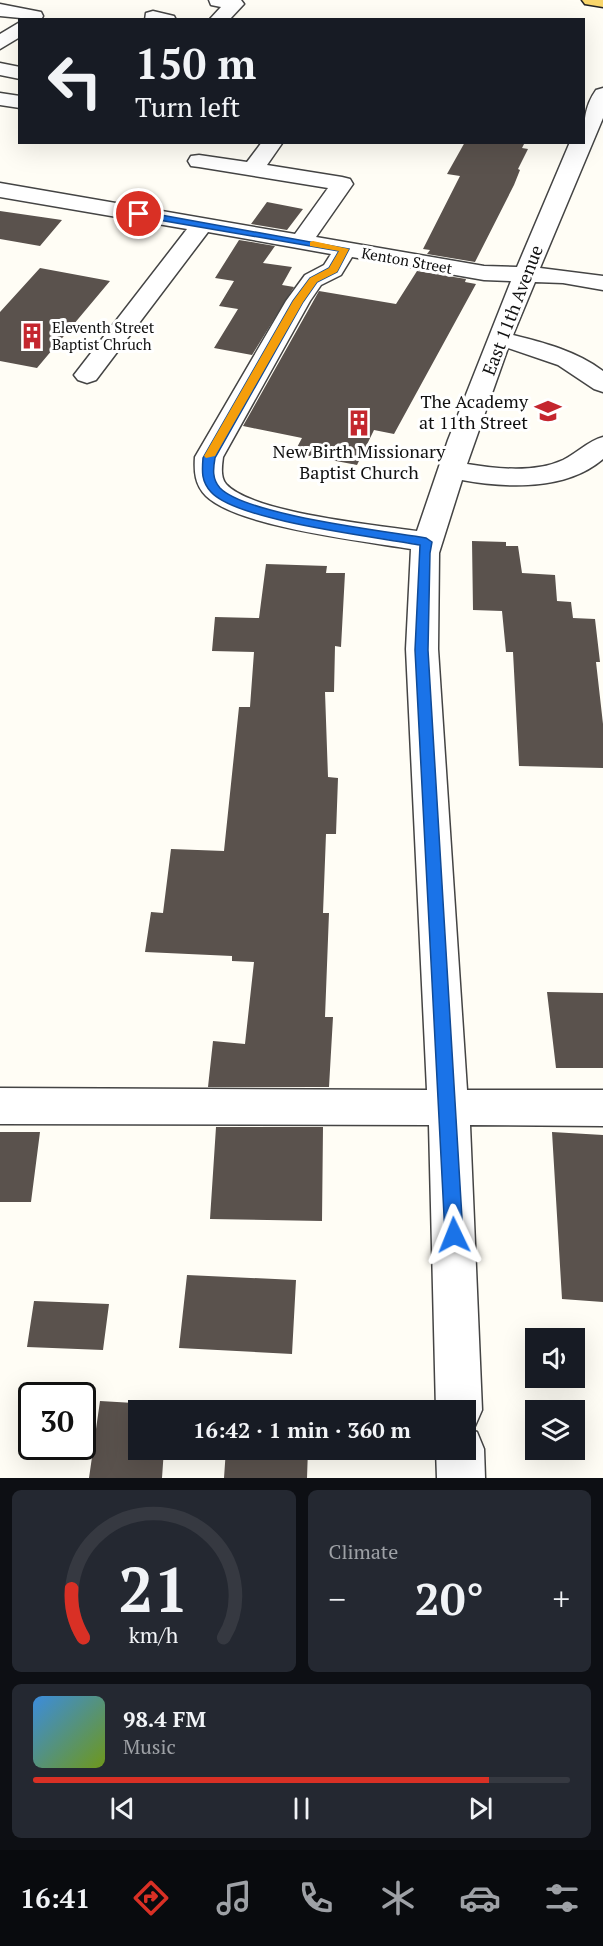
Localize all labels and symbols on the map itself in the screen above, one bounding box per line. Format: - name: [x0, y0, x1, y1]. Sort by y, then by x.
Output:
- pin: [113, 188, 164, 239]
- street label: East 11th Avenue: [476, 241, 548, 379]
- street label: Kenton Street: [360, 242, 454, 278]
- place label: Eleventh Street Baptist Chruch: [52, 317, 155, 354]
- building icon: Eleventh Street Baptist Chruch: [17, 321, 47, 351]
- place label: The Academy at 11th Street: [419, 389, 529, 434]
- school or university icon: The Academy at 11th Street: [533, 396, 563, 426]
- building icon: New Birth Missionary Baptist Church: [344, 408, 374, 438]
- place label: New Birth Missionary Baptist Church: [273, 439, 446, 484]
- position arrow: [422, 1203, 486, 1267]
- speed limit sign: 30: [18, 1382, 96, 1460]

